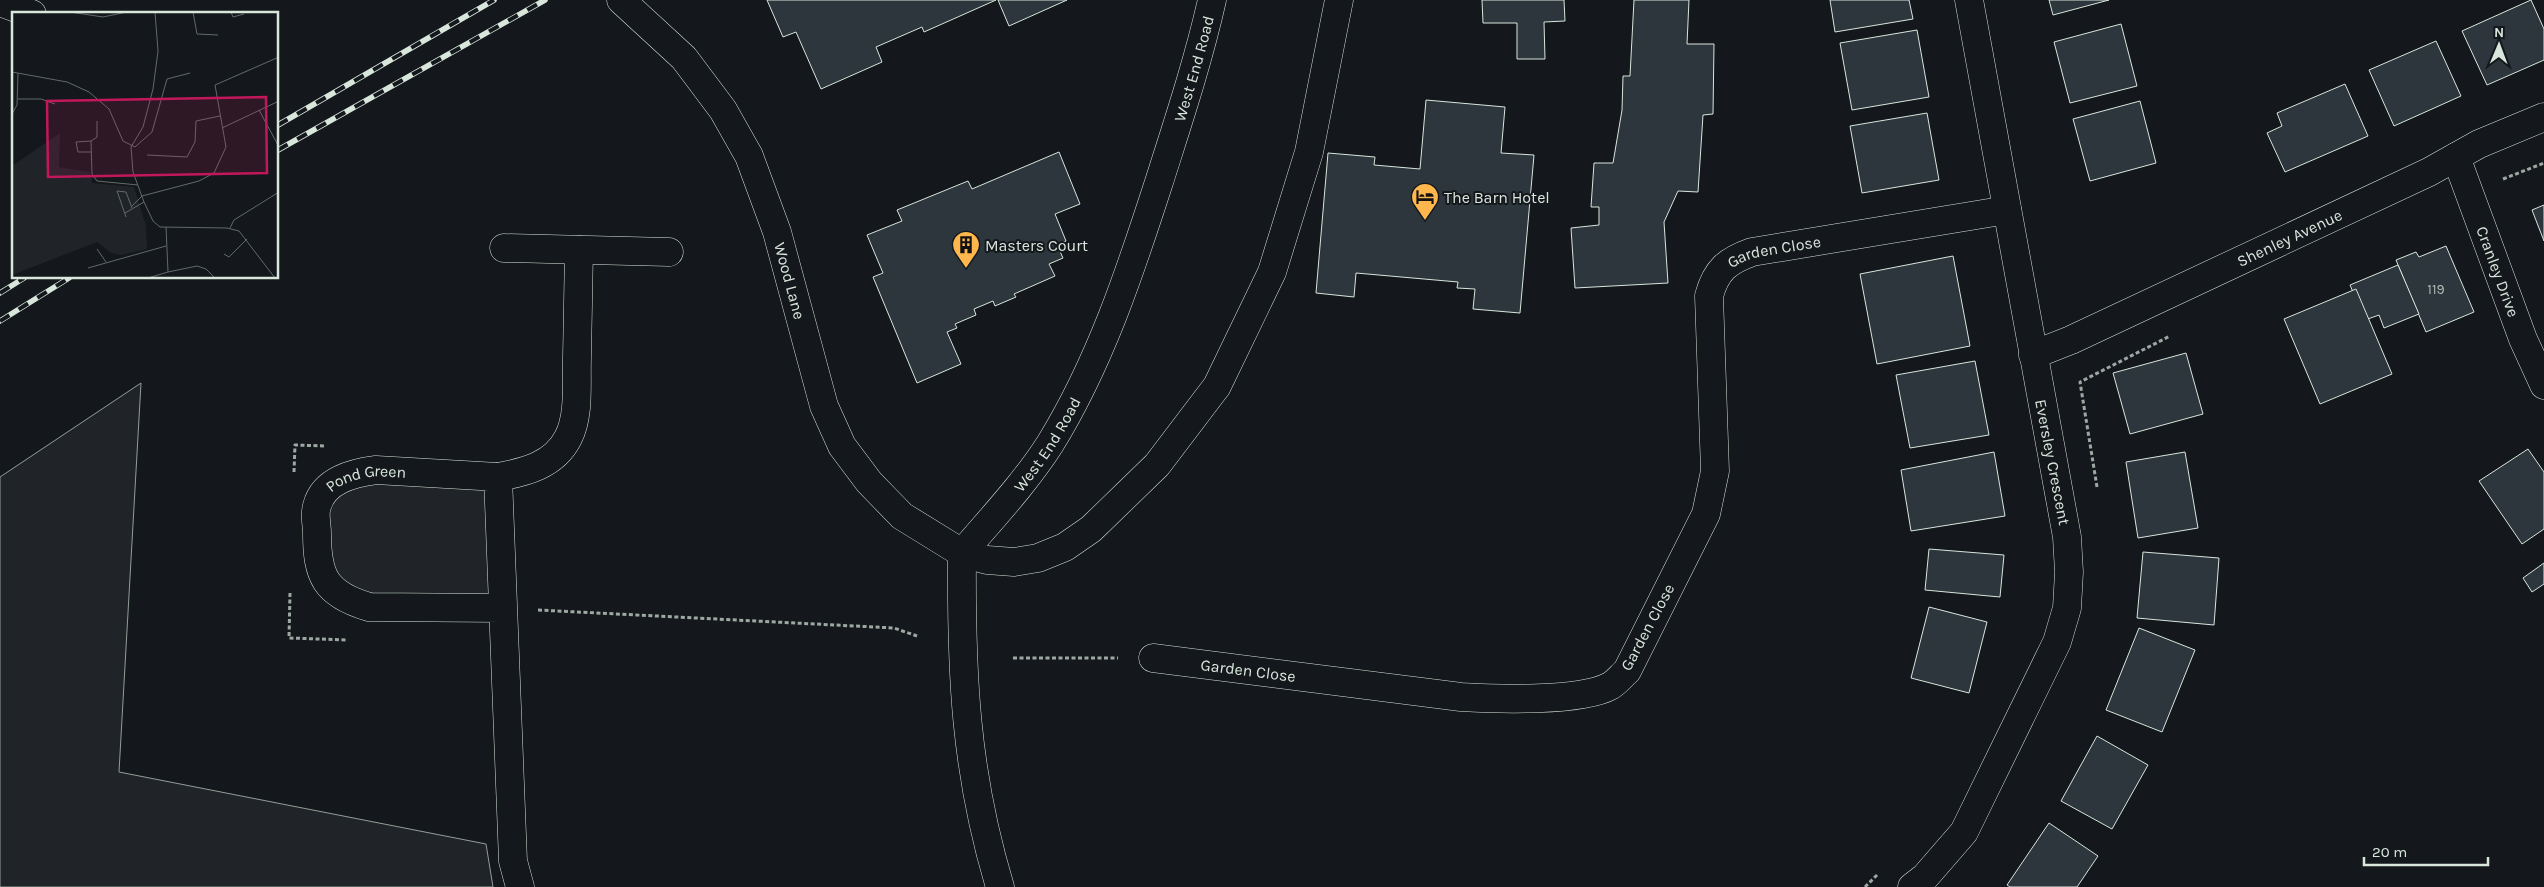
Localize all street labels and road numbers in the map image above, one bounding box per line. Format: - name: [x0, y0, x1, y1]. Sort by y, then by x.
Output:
- street label: West End Road: [1170, 14, 1218, 124]
- street label: Shenley Avenue: [2234, 205, 2345, 271]
- street label: Cranley Drive: [2472, 224, 2523, 320]
- street label: Garden Close: [1724, 232, 1822, 272]
- street label: Wood Lane: [770, 240, 809, 321]
- street label: West End Road: [1010, 394, 1085, 496]
- street label: Eversley Crescent: [2031, 398, 2074, 527]
- street label: Pond Green: [322, 461, 407, 496]
- street label: Garden Close: [1617, 581, 1678, 674]
- street label: Garden Close: [1199, 655, 1297, 686]

